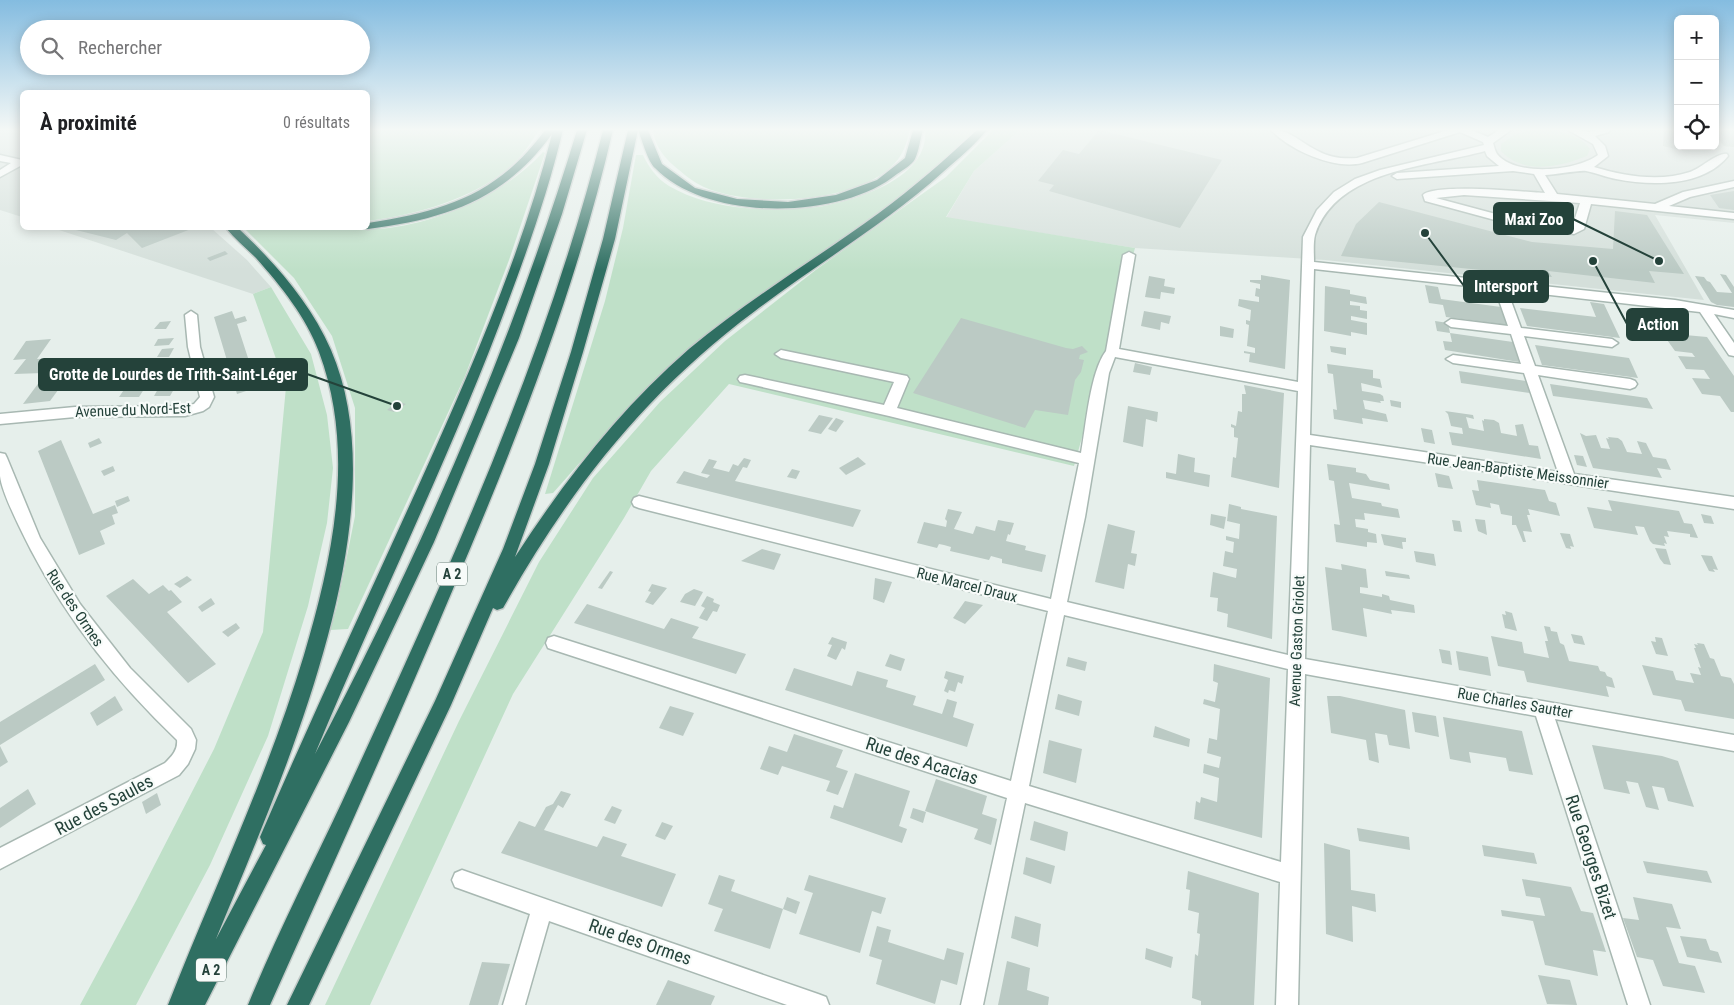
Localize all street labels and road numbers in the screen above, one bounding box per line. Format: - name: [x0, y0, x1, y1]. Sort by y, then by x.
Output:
- street label: Avenue du Nord-Est: [75, 399, 191, 421]
- street label: Rue Jean-Baptiste Meissonnier: [1426, 449, 1610, 493]
- road number: A 2: [437, 562, 467, 586]
- street label: Rue Marcel Draux: [915, 564, 1020, 606]
- street label: Rue des Ormes: [43, 566, 107, 650]
- street label: Avenue Gaston Griolet: [1286, 575, 1308, 707]
- street label: Rue Charles Sautter: [1456, 684, 1574, 722]
- street label: Rue des Acacias: [863, 732, 981, 789]
- street label: Rue des Saules: [51, 770, 156, 839]
- street label: Rue Georges Bizet: [1561, 792, 1621, 922]
- street label: Rue des Ormes: [586, 914, 694, 969]
- road number: A 2: [196, 958, 226, 982]

